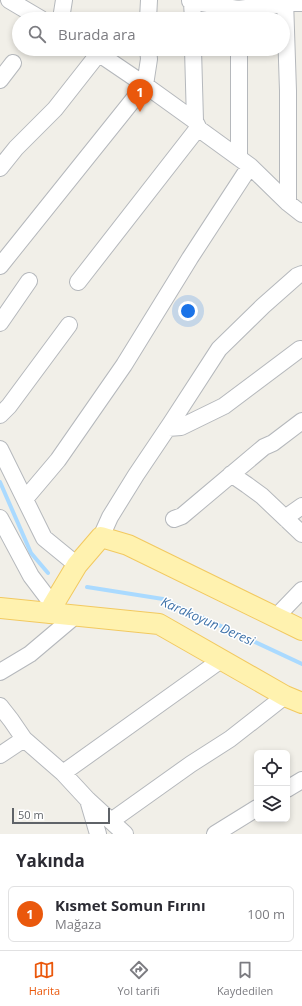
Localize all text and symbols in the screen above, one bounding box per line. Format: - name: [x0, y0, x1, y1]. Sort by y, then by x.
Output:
- search box: [12, 12, 290, 56]
- icon: search: [26, 23, 48, 45]
- text: Burada ara: [58, 24, 136, 44]
- pin: 1: [127, 79, 153, 112]
- your location: [178, 301, 198, 321]
- water label: Karakoyun Deresi: [158, 592, 258, 650]
- map controls: [254, 750, 290, 822]
- button: locate: [254, 750, 290, 786]
- button: layers: [254, 786, 290, 822]
- scale bar: [12, 806, 110, 825]
- text: 50 m: [18, 807, 44, 822]
- text: Yakında: [16, 849, 85, 872]
- text: Kısmet Somun Fırını: [55, 895, 206, 915]
- text: 1: [26, 905, 34, 923]
- text: 100 m: [247, 905, 285, 923]
- text: Mağaza: [55, 915, 102, 933]
- tab: Harita: [29, 959, 60, 998]
- tab: Yol tarifi: [117, 959, 160, 998]
- tab: Kaydedilen: [217, 959, 273, 998]

